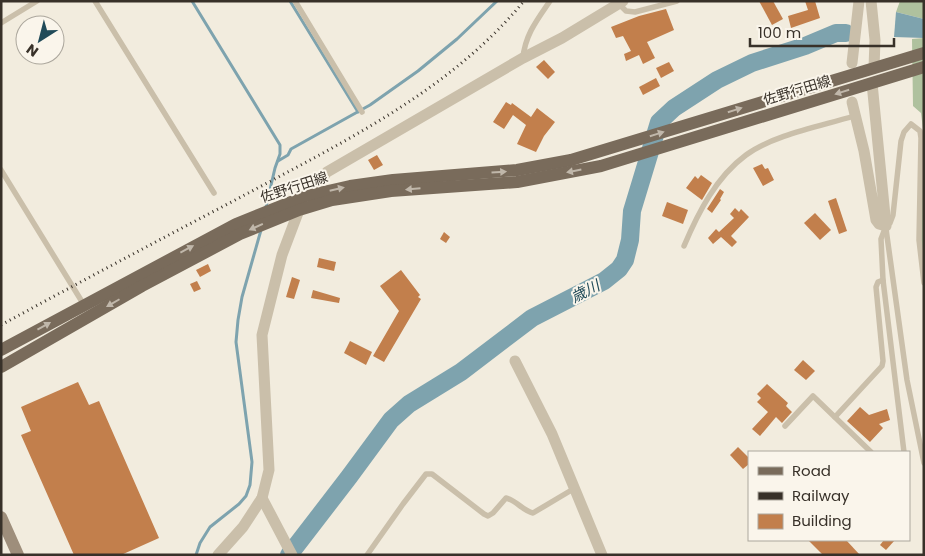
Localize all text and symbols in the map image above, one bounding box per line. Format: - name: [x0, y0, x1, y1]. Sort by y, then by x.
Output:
- north arrow: [15, 15, 65, 65]
- scale bar: [750, 15, 894, 47]
- text: 100 m: [758, 22, 801, 43]
- text: N: [22, 39, 42, 62]
- street label: 佐野行田線: [761, 70, 833, 110]
- one-way arrow: [835, 88, 850, 96]
- one-way arrow: [728, 106, 743, 114]
- one-way arrow: [650, 130, 665, 138]
- street label: 佐野行田線: [258, 167, 330, 207]
- one-way arrow: [491, 167, 507, 175]
- one-way arrow: [566, 167, 582, 175]
- one-way arrow: [330, 185, 345, 193]
- one-way arrow: [405, 185, 421, 193]
- one-way arrow: [249, 223, 263, 231]
- one-way arrow: [181, 245, 194, 254]
- water label: 歳川: [567, 274, 605, 307]
- one-way arrow: [106, 299, 119, 308]
- one-way arrow: [37, 322, 51, 330]
- legend: [748, 451, 910, 541]
- text: Road: [792, 460, 831, 481]
- text: Railway: [792, 485, 850, 506]
- text: Building: [792, 510, 852, 531]

